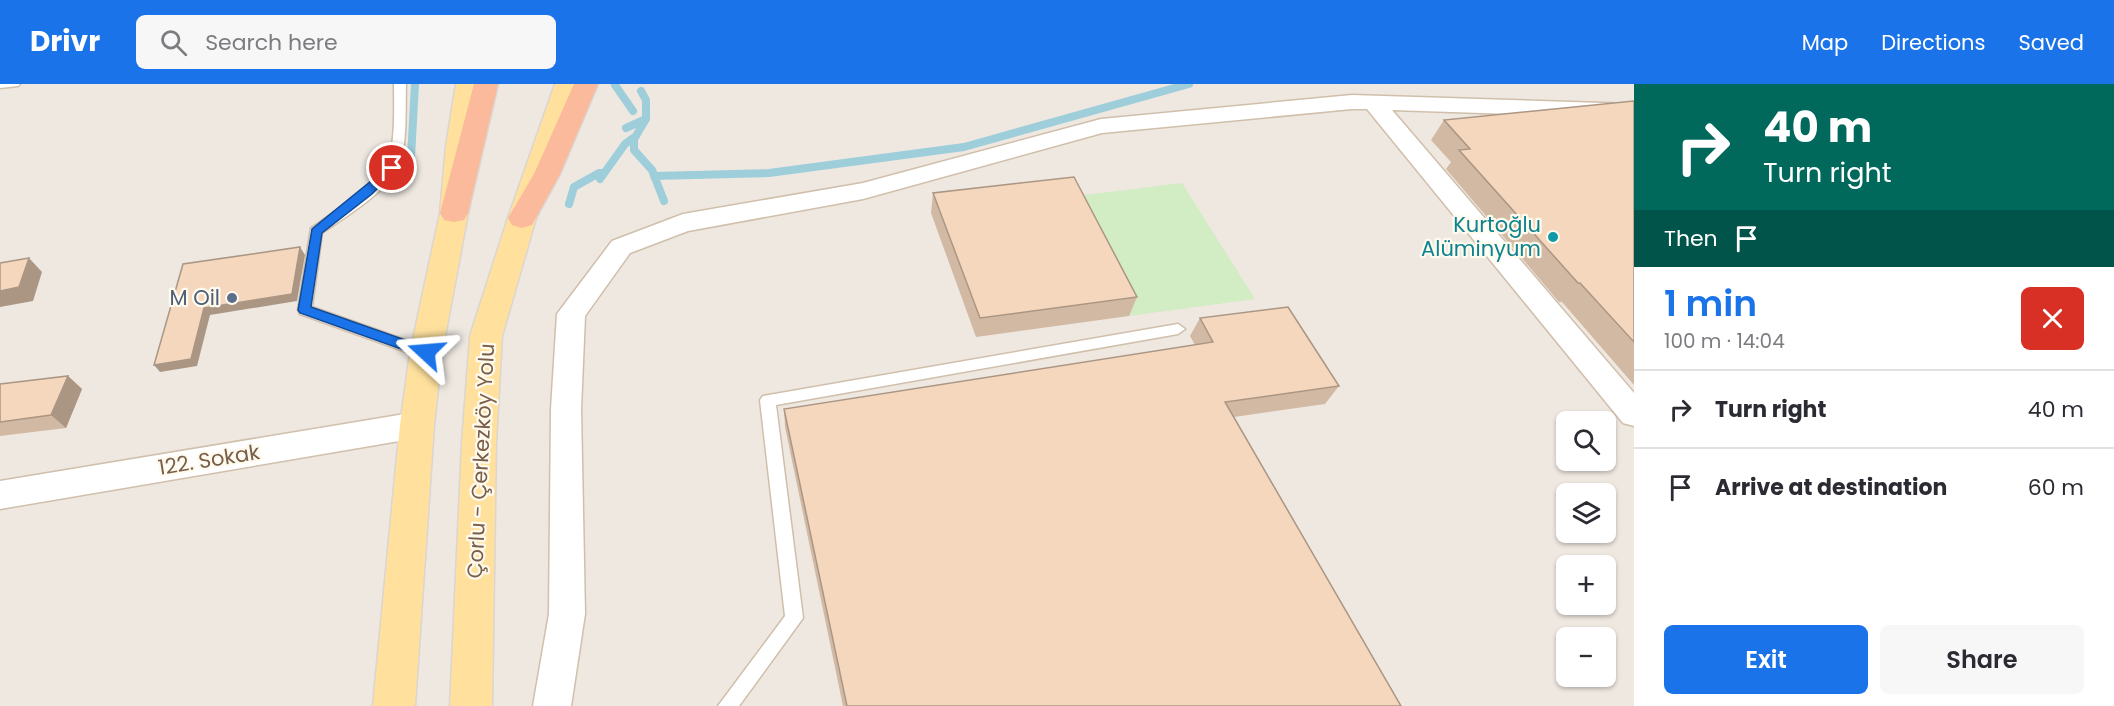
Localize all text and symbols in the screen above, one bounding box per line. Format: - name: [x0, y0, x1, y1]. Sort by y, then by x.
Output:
- search box: [136, 15, 556, 69]
- text: Drivr: [30, 22, 100, 61]
- icon: search: [157, 26, 190, 59]
- text: Search here: [205, 27, 338, 58]
- text: Map: [1802, 28, 1848, 57]
- text: Directions: [1881, 28, 1985, 57]
- text: Saved: [2018, 28, 2084, 57]
- text: 40 m: [1763, 98, 1872, 157]
- icon: right: [1664, 108, 1742, 186]
- pin: [366, 142, 417, 193]
- icon: arrive: [375, 151, 408, 184]
- text: Turn right: [1763, 154, 1892, 191]
- place label: Kurtoğlu Alüminyum: [1421, 210, 1541, 263]
- icon: arrive: [1730, 222, 1763, 255]
- text: Then: [1664, 223, 1718, 254]
- marker: Kurtoğlu Alüminyum: [1546, 230, 1560, 244]
- text: 1 min: [1664, 278, 1757, 329]
- place label: M Oil: [169, 283, 220, 312]
- button: close: [2021, 287, 2084, 350]
- marker: M Oil: [225, 291, 239, 305]
- position arrow: [394, 320, 458, 384]
- text: 100 m · 14:04: [1664, 327, 1785, 355]
- street label: Çorlu - Çerkezköy Yolu: [460, 343, 501, 579]
- icon: right: [1664, 393, 1697, 426]
- text: Turn right: [1715, 394, 1826, 425]
- text: 40 m: [2028, 394, 2084, 425]
- map controls: [1556, 411, 1616, 687]
- button: search: [1556, 411, 1616, 471]
- street label: 122. Sokak: [156, 437, 262, 482]
- icon: arrive: [1664, 471, 1697, 504]
- text: Arrive at destination: [1715, 472, 1947, 503]
- text: 60 m: [2028, 472, 2084, 503]
- button: layers: [1556, 483, 1616, 543]
- button: +: [1556, 555, 1616, 615]
- button: Exit: [1664, 625, 1868, 694]
- button: Share: [1880, 625, 2084, 694]
- button: −: [1556, 627, 1616, 687]

